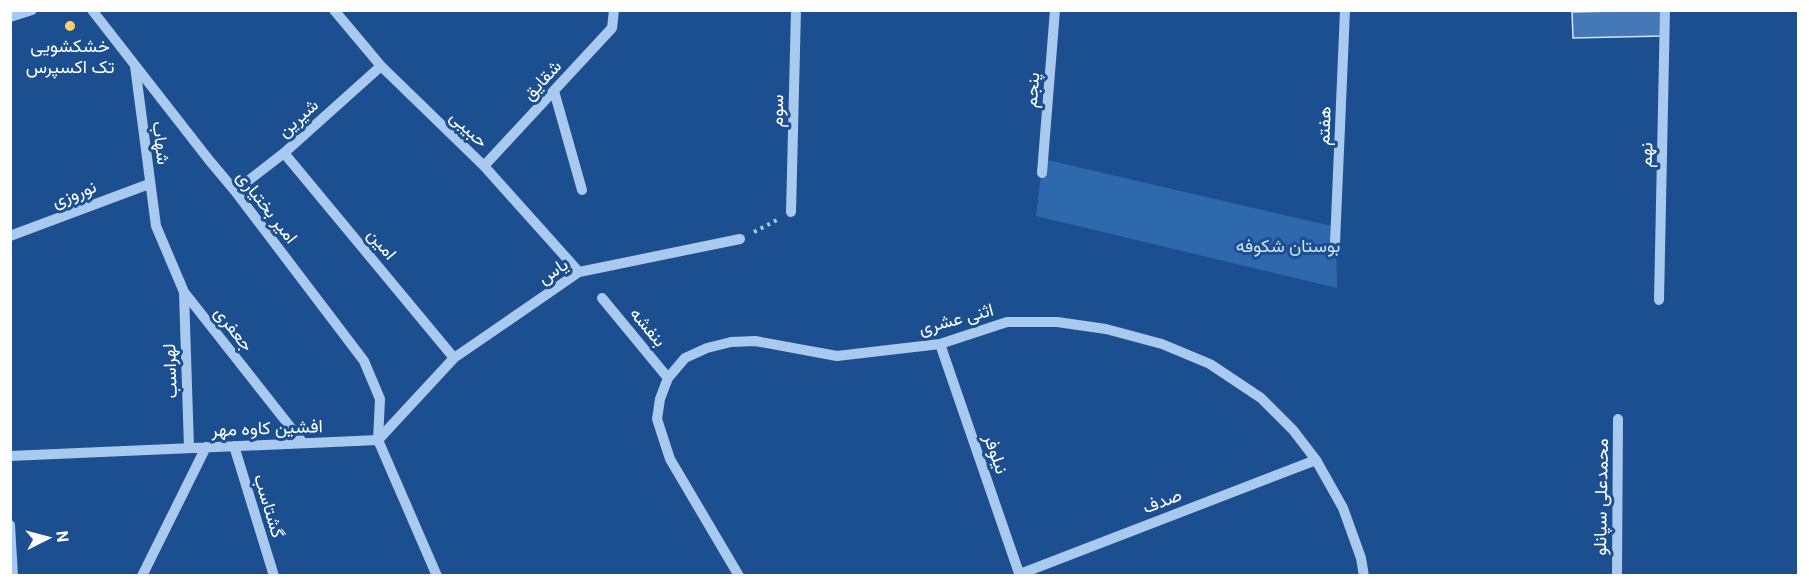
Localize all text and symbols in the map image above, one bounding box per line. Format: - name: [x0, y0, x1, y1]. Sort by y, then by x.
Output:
- marker: خشکشویی تک اکسپرس: [63, 19, 77, 33]
- place label: خشکشویی تک اکسپرس: [26, 35, 114, 79]
- street label: شقایق: [518, 55, 566, 105]
- street label: پنجم: [1020, 71, 1045, 109]
- street label: شیرین: [273, 94, 323, 142]
- street label: سوم: [766, 94, 789, 128]
- street label: حبیبی: [445, 106, 493, 152]
- street label: هفتم: [1312, 106, 1337, 146]
- street label: شهاب: [147, 120, 175, 166]
- street label: نهم: [1635, 142, 1658, 168]
- street label: امیر بختیاری: [232, 166, 302, 248]
- street label: نوروزی: [49, 176, 99, 212]
- street label: امین: [363, 224, 401, 264]
- park label: بوستان شکوفه: [1236, 235, 1340, 257]
- street label: یاس: [534, 253, 572, 289]
- street label: اثنی عشری: [916, 298, 996, 340]
- street label: جعفری: [210, 302, 258, 356]
- street label: بنفشه: [626, 303, 671, 351]
- street label: لهراسب: [158, 343, 182, 399]
- street label: افشین کاوه مهر: [210, 415, 323, 441]
- street label: نیلوفر: [979, 430, 1013, 477]
- street label: محمدعلی سپانلو: [1589, 438, 1614, 556]
- street label: گشتاسب: [250, 471, 289, 540]
- street label: صدف: [1139, 484, 1184, 518]
- north arrow: [18, 508, 78, 568]
- text: N: [52, 530, 72, 543]

